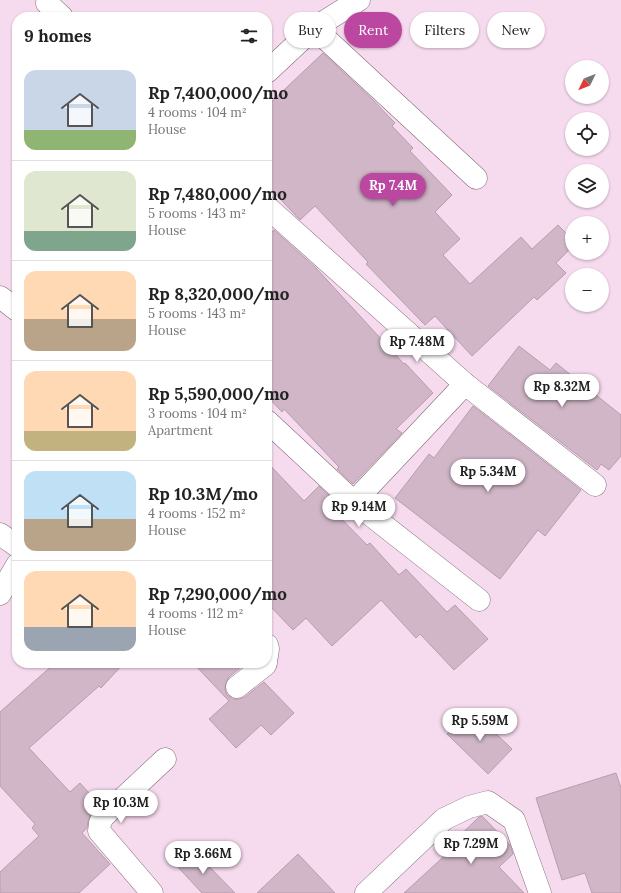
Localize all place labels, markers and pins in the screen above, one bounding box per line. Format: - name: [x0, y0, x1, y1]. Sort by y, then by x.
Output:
- pin: Rp 7.4M: [356, 173, 430, 207]
- pin: Rp 7.48M: [376, 329, 458, 363]
- pin: Rp 8.32M: [521, 374, 603, 408]
- pin: Rp 5.34M: [447, 459, 529, 493]
- pin: Rp 9.14M: [318, 494, 400, 528]
- pin: Rp 5.59M: [439, 708, 521, 742]
- pin: Rp 10.3M: [80, 790, 162, 824]
- pin: Rp 7.29M: [430, 831, 512, 865]
- pin: Rp 3.66M: [162, 841, 244, 875]

